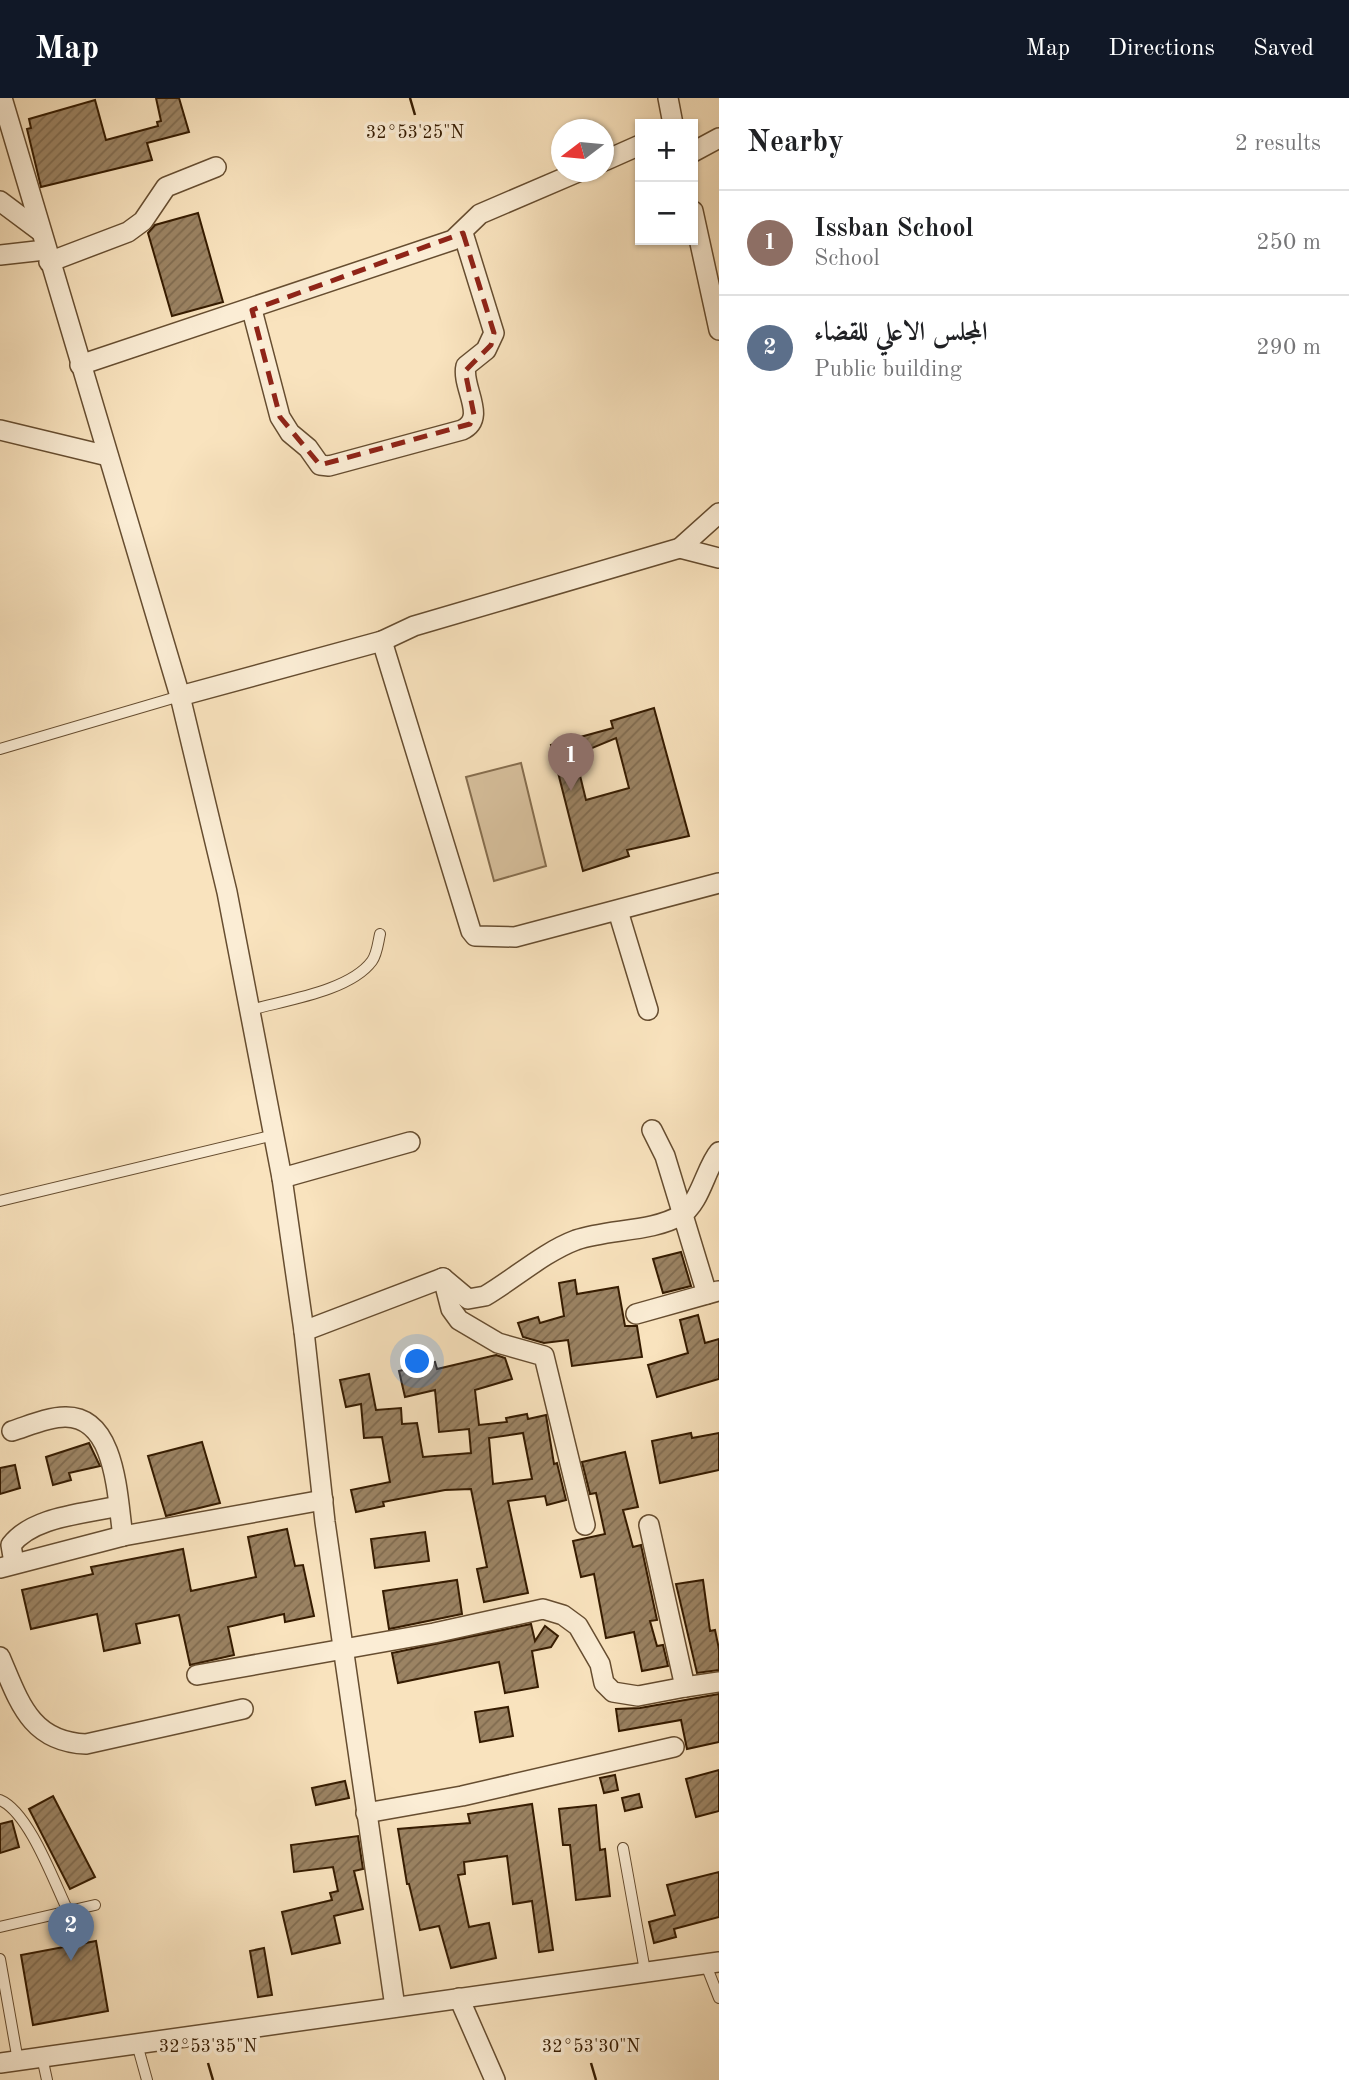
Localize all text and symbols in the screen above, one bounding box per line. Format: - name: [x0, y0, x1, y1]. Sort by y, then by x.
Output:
- text: Map: [35, 33, 99, 66]
- text: Map: [1026, 37, 1070, 61]
- text: Directions: [1108, 37, 1215, 61]
- text: Saved: [1253, 37, 1314, 61]
- north arrow: [551, 119, 614, 182]
- map controls: [635, 119, 698, 245]
- button: +: [635, 119, 698, 182]
- text: 32°53'25"N: [366, 124, 464, 142]
- text: Nearby: [747, 128, 844, 158]
- text: 2 results: [1235, 132, 1321, 155]
- button: −: [635, 182, 698, 245]
- text: Issban School: [814, 216, 974, 242]
- text: 1: [763, 231, 777, 254]
- text: 250 m: [1256, 231, 1321, 254]
- text: School: [814, 247, 880, 270]
- text: المجلس الاعلي للقضاء: [814, 320, 988, 346]
- text: 2: [763, 336, 777, 359]
- text: 290 m: [1256, 336, 1321, 359]
- text: Public building: [814, 358, 962, 381]
- pin: 1: [548, 733, 594, 791]
- your location: [400, 1344, 434, 1378]
- pin: 2: [48, 1903, 94, 1961]
- text: 32°53'35"N: [159, 2038, 257, 2056]
- text: 32°53'30"N: [542, 2038, 640, 2056]

